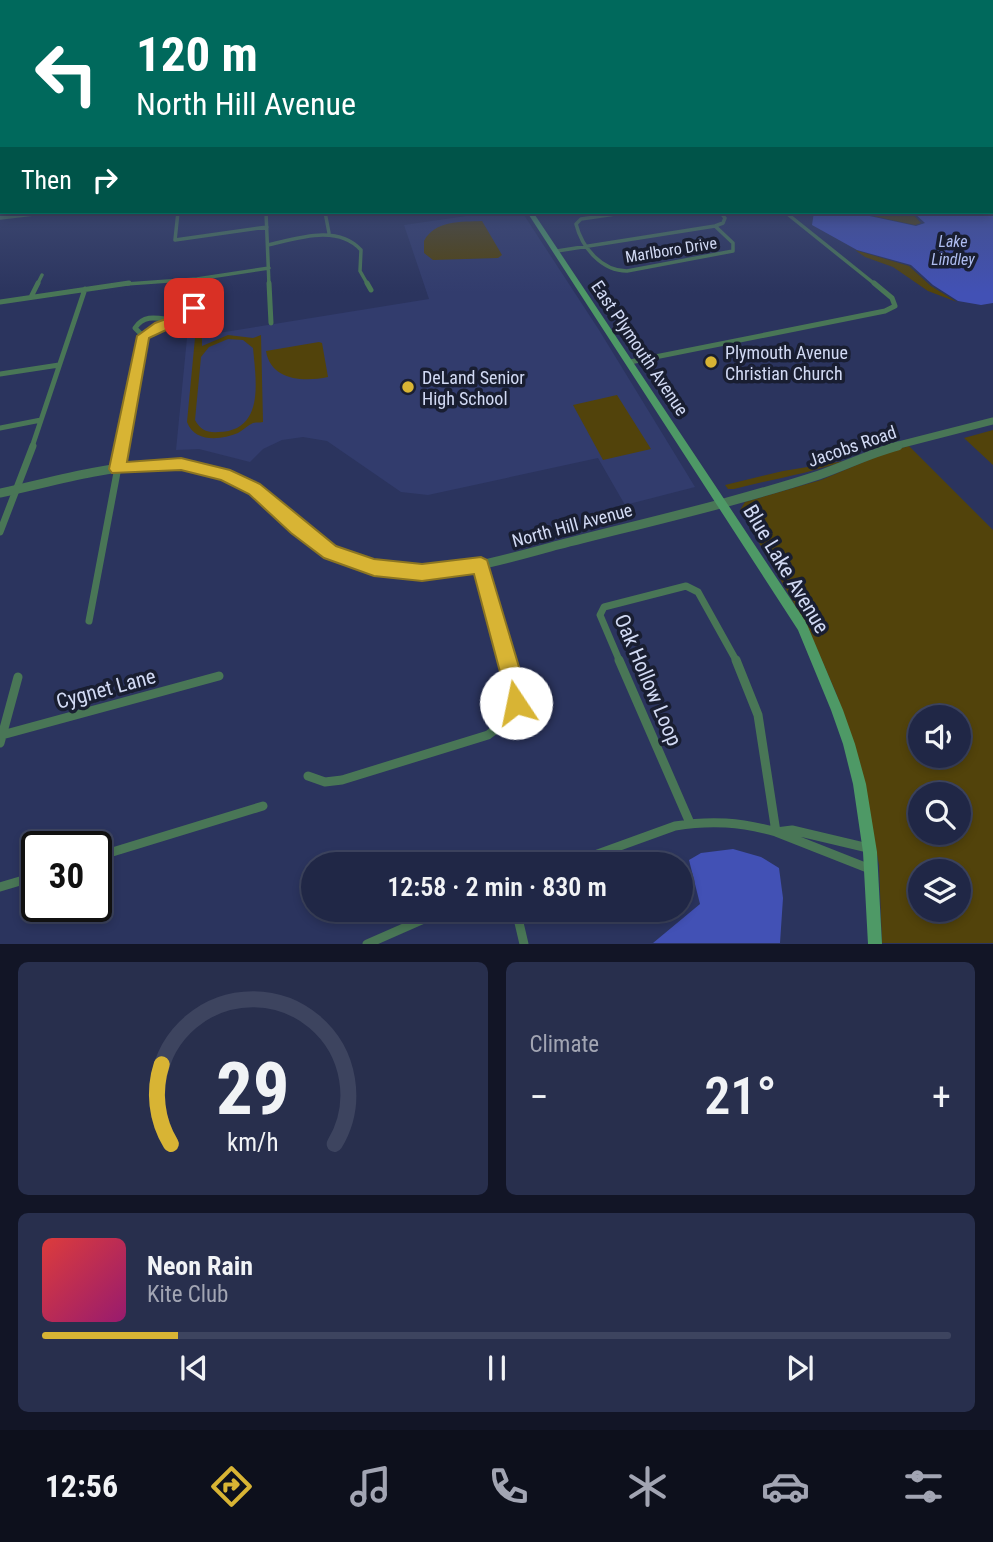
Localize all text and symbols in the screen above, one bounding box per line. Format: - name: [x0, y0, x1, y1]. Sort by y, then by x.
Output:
- text: 120 m: [136, 26, 258, 83]
- icon: left: [21, 28, 112, 119]
- text: North Hill Avenue: [136, 85, 356, 123]
- icon: right: [86, 161, 124, 199]
- text: Then: [21, 165, 72, 195]
- water label: Lake Lindley: [931, 232, 975, 269]
- street label: Marlboro Drive: [624, 233, 718, 267]
- street label: East Plymouth Avenue: [587, 277, 693, 419]
- pin: [164, 278, 224, 338]
- icon: arrive: [175, 289, 213, 327]
- place label: Plymouth Avenue Christian Church: [725, 342, 848, 384]
- marker: Plymouth Avenue Christian Church: [703, 354, 719, 370]
- place label: DeLand Senior High School: [422, 367, 525, 409]
- marker: DeLand Senior High School: [400, 379, 416, 395]
- street label: Jacobs Road: [805, 421, 899, 471]
- street label: North Hill Avenue: [510, 499, 634, 551]
- street label: Blue Lake Avenue: [738, 500, 834, 638]
- street label: Oak Hollow Loop: [609, 611, 687, 749]
- street label: Cygnet Lane: [54, 664, 159, 714]
- position arrow: [479, 666, 553, 740]
- map controls: [908, 705, 971, 922]
- button: sound: [908, 705, 971, 768]
- button: search: [908, 782, 971, 845]
- speed limit sign: 30: [21, 831, 112, 922]
- button: layers: [908, 859, 971, 922]
- text: 12:58 · 2 min · 830 m: [387, 872, 607, 902]
- text: Climate: [530, 1031, 599, 1058]
- text: 29: [216, 1047, 290, 1133]
- text: 21°: [704, 1066, 776, 1127]
- text: −: [530, 1075, 549, 1119]
- text: +: [932, 1075, 951, 1119]
- text: km/h: [227, 1128, 278, 1157]
- text: Neon Rain: [147, 1251, 253, 1281]
- text: Kite Club: [147, 1281, 228, 1308]
- icon: previous: [175, 1349, 213, 1387]
- icon: pause: [478, 1349, 516, 1387]
- icon: next: [781, 1349, 819, 1387]
- icon: directions: [207, 1462, 256, 1511]
- icon: music: [346, 1462, 395, 1511]
- icon: phone: [484, 1462, 533, 1511]
- icon: climate: [623, 1462, 672, 1511]
- icon: car: [761, 1462, 810, 1511]
- icon: filters: [899, 1462, 948, 1511]
- text: 12:56: [45, 1467, 118, 1505]

